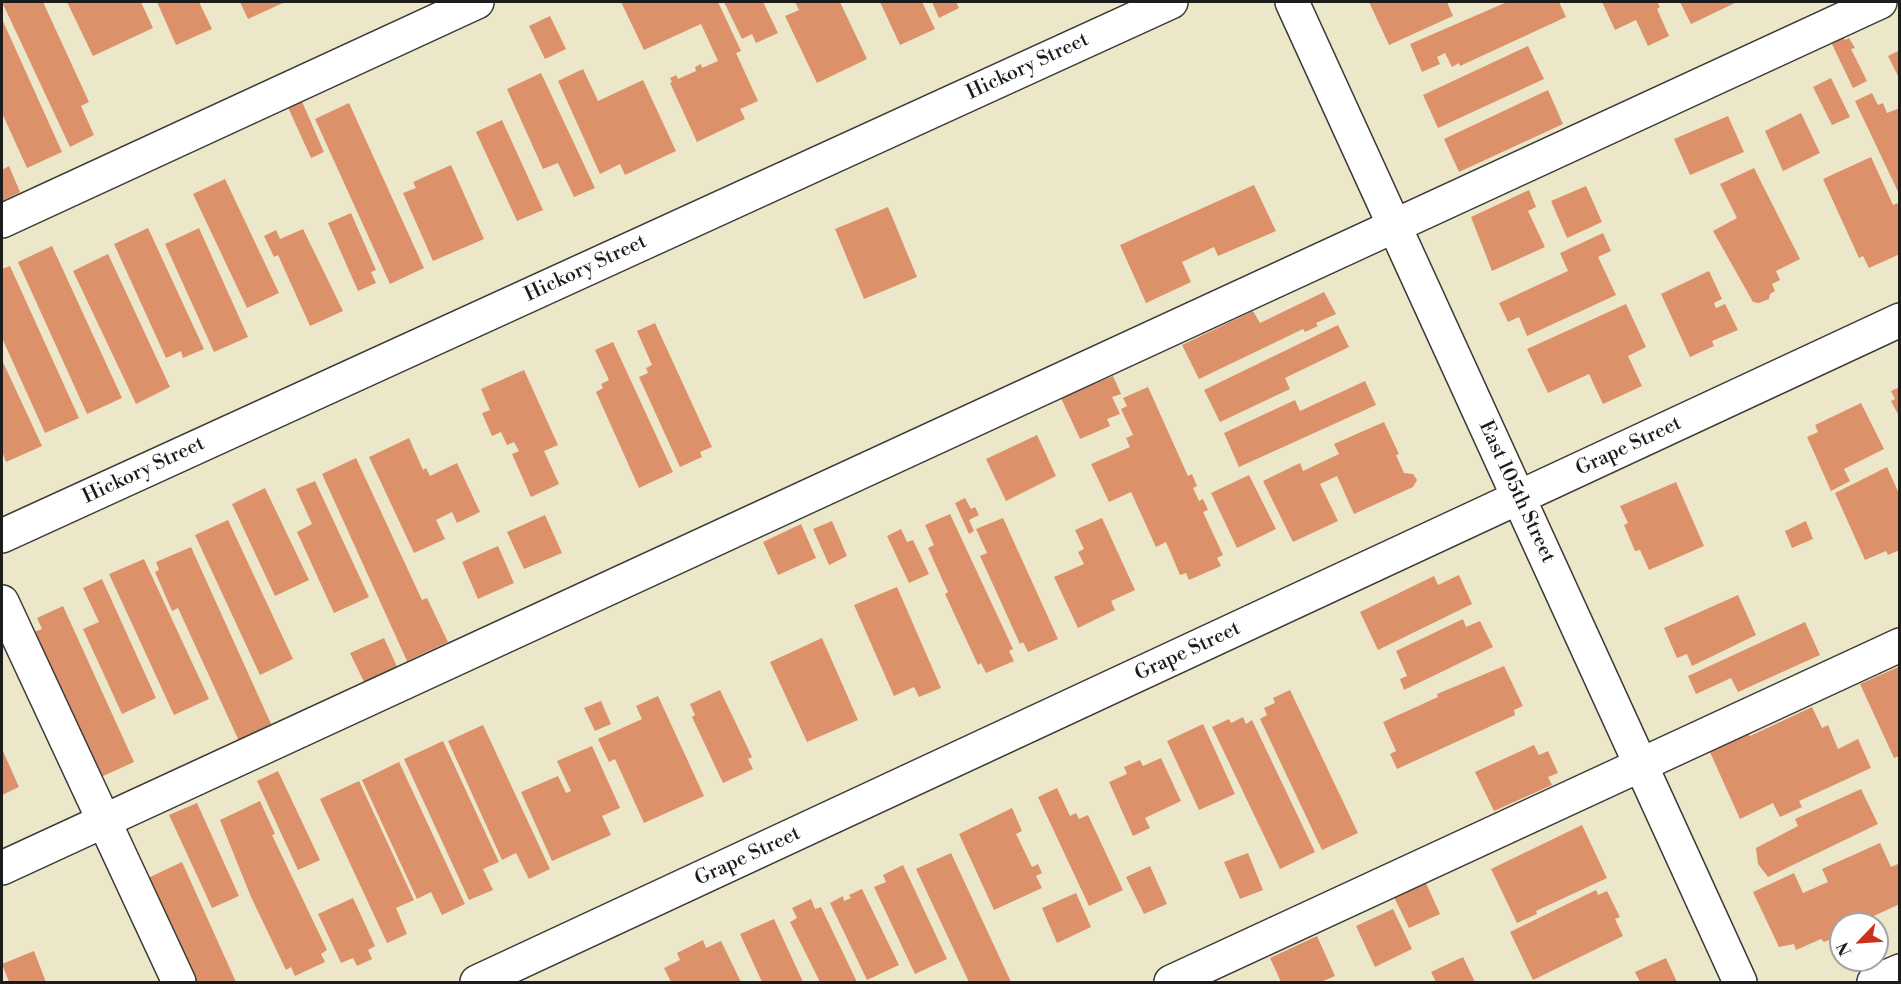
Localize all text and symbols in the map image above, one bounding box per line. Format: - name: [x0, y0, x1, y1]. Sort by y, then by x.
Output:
- street label: Hickory Street: [963, 28, 1093, 106]
- street label: Hickory Street: [521, 230, 651, 308]
- street label: Grape Street: [1572, 412, 1686, 482]
- street label: East 105th Street: [1473, 417, 1559, 567]
- street label: Hickory Street: [79, 432, 209, 510]
- street label: Grape Street: [1131, 617, 1245, 687]
- street label: Grape Street: [691, 822, 805, 892]
- north arrow: [1829, 912, 1889, 972]
- text: N: [1833, 939, 1856, 959]

